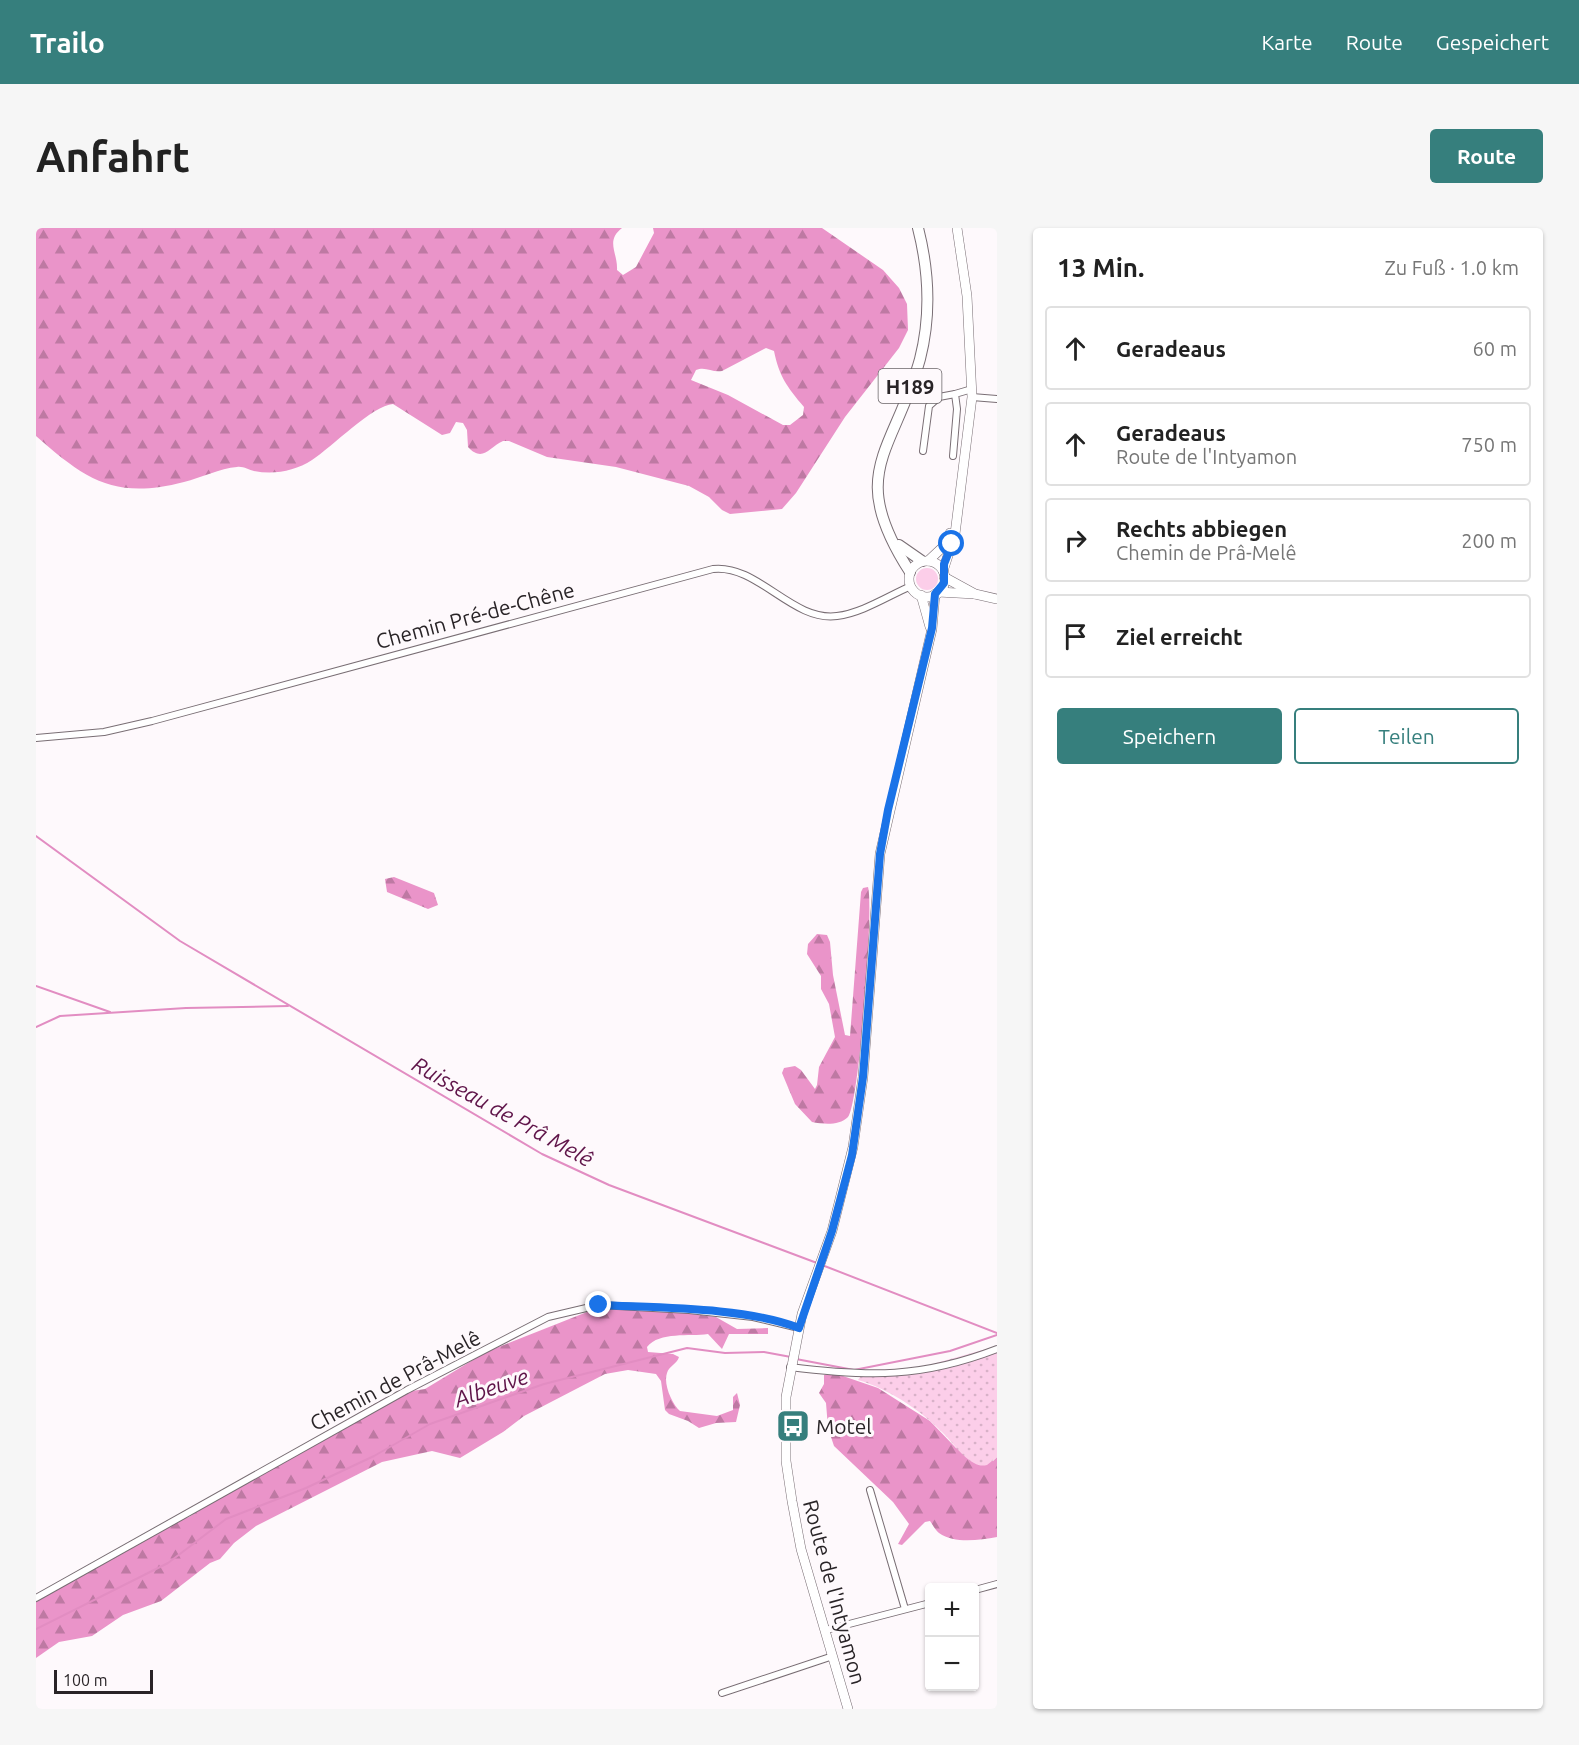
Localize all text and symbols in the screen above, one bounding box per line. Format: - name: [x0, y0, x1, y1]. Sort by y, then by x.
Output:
- text: Trailo: [30, 27, 105, 58]
- text: Karte: [1261, 30, 1313, 54]
- text: Route: [1346, 30, 1403, 54]
- text: Gespeichert: [1436, 30, 1549, 54]
- button: Route: [1430, 129, 1543, 183]
- text: Anfahrt: [36, 133, 190, 180]
- text: 13 Min.: [1057, 253, 1144, 282]
- text: Zu Fuß · 1.0 km: [1385, 256, 1519, 279]
- icon: ahead: [1059, 332, 1092, 365]
- text: Geradeaus: [1116, 336, 1226, 361]
- text: 60 m: [1473, 337, 1517, 360]
- road number: H189: [878, 369, 942, 403]
- text: Geradeaus: [1116, 420, 1226, 445]
- icon: ahead: [1059, 428, 1092, 461]
- text: 750 m: [1461, 433, 1517, 456]
- text: Route de l'Intyamon: [1116, 445, 1297, 468]
- text: Rechts abbiegen: [1116, 516, 1287, 541]
- icon: right: [1059, 524, 1092, 557]
- text: 200 m: [1461, 529, 1517, 552]
- route start: [938, 530, 964, 556]
- text: Chemin de Prâ-Melê: [1116, 541, 1296, 564]
- street label: Chemin Pré-de-Chêne: [373, 577, 577, 653]
- icon: arrive: [1059, 620, 1092, 653]
- text: Ziel erreicht: [1116, 624, 1243, 649]
- button: Speichern: [1057, 708, 1282, 764]
- button: Teilen: [1294, 708, 1519, 764]
- water label: Ruisseau de Prâ Melê: [408, 1051, 598, 1171]
- route end: [585, 1291, 611, 1317]
- street label: Chemin de Prâ-Melê: [306, 1325, 484, 1435]
- water label: Albeuve: [450, 1363, 531, 1412]
- bus stop icon: Motel: [775, 1408, 811, 1444]
- place label: Motel: [816, 1414, 872, 1438]
- street label: Route de l'Intyamon: [799, 1497, 871, 1687]
- map controls: [925, 1583, 979, 1691]
- button: +: [925, 1583, 979, 1637]
- button: −: [925, 1637, 979, 1691]
- scale bar: [54, 1667, 153, 1694]
- text: 100 m: [63, 1671, 108, 1689]

